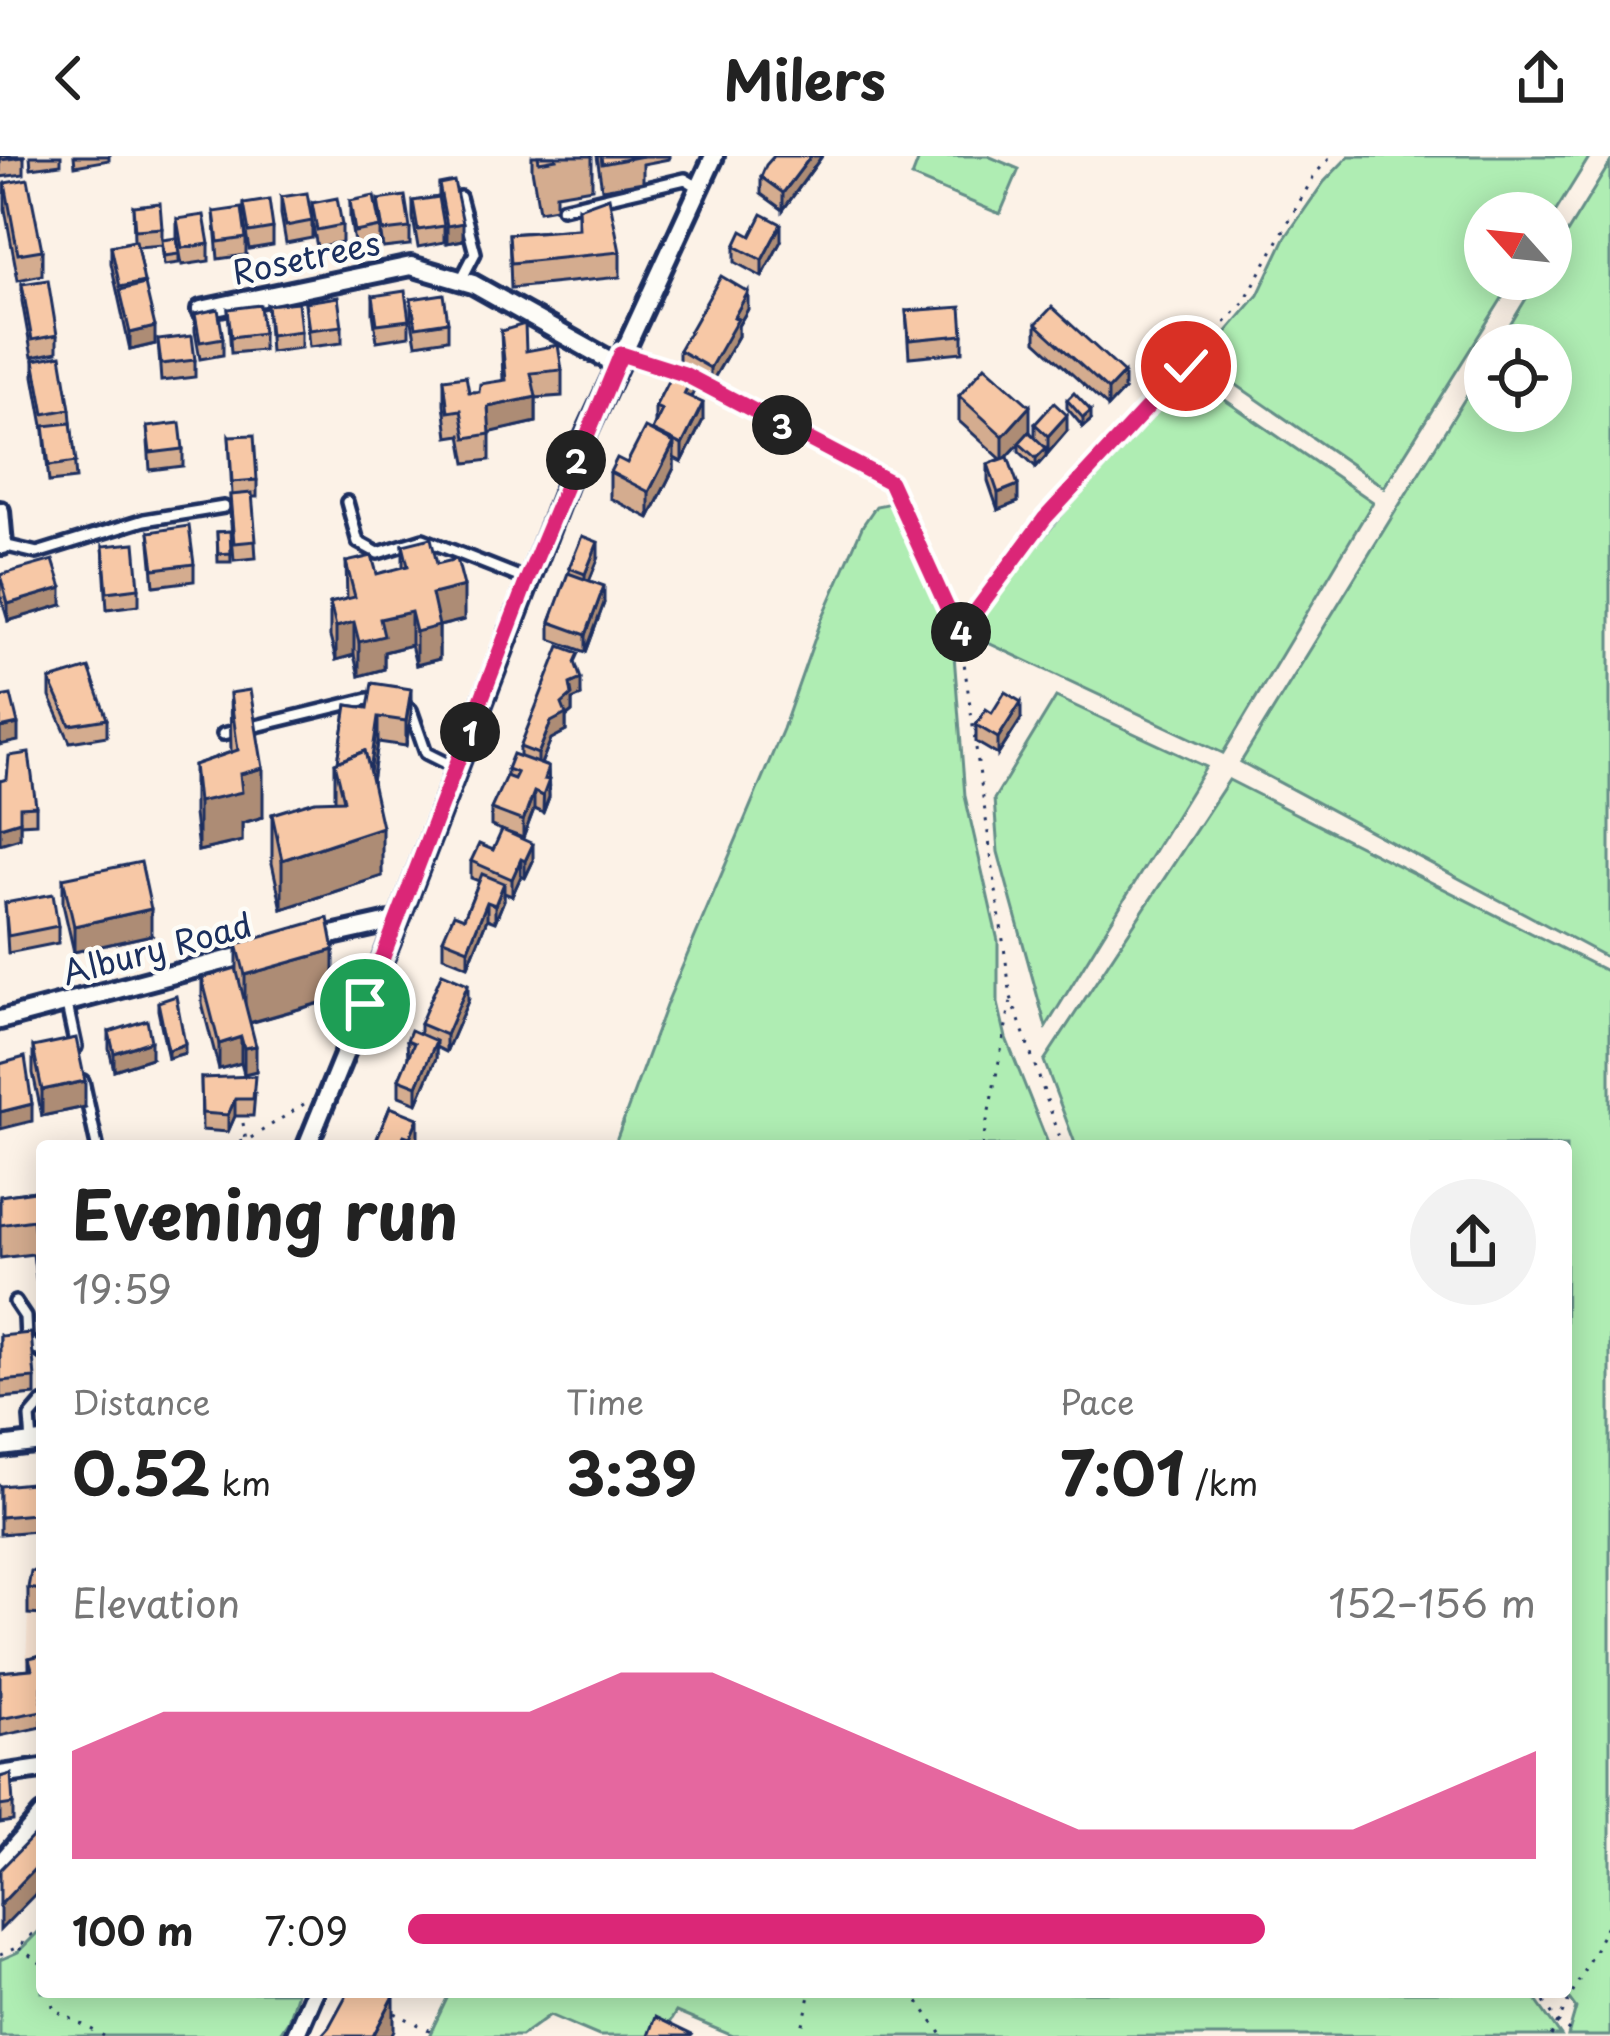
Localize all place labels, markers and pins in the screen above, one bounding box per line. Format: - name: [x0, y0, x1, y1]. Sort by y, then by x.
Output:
- pin: [1135, 315, 1237, 417]
- pin: 3: [752, 395, 812, 455]
- pin: 2: [546, 430, 606, 490]
- pin: 4: [931, 602, 991, 662]
- pin: 1: [440, 702, 500, 762]
- pin: [314, 953, 416, 1055]

